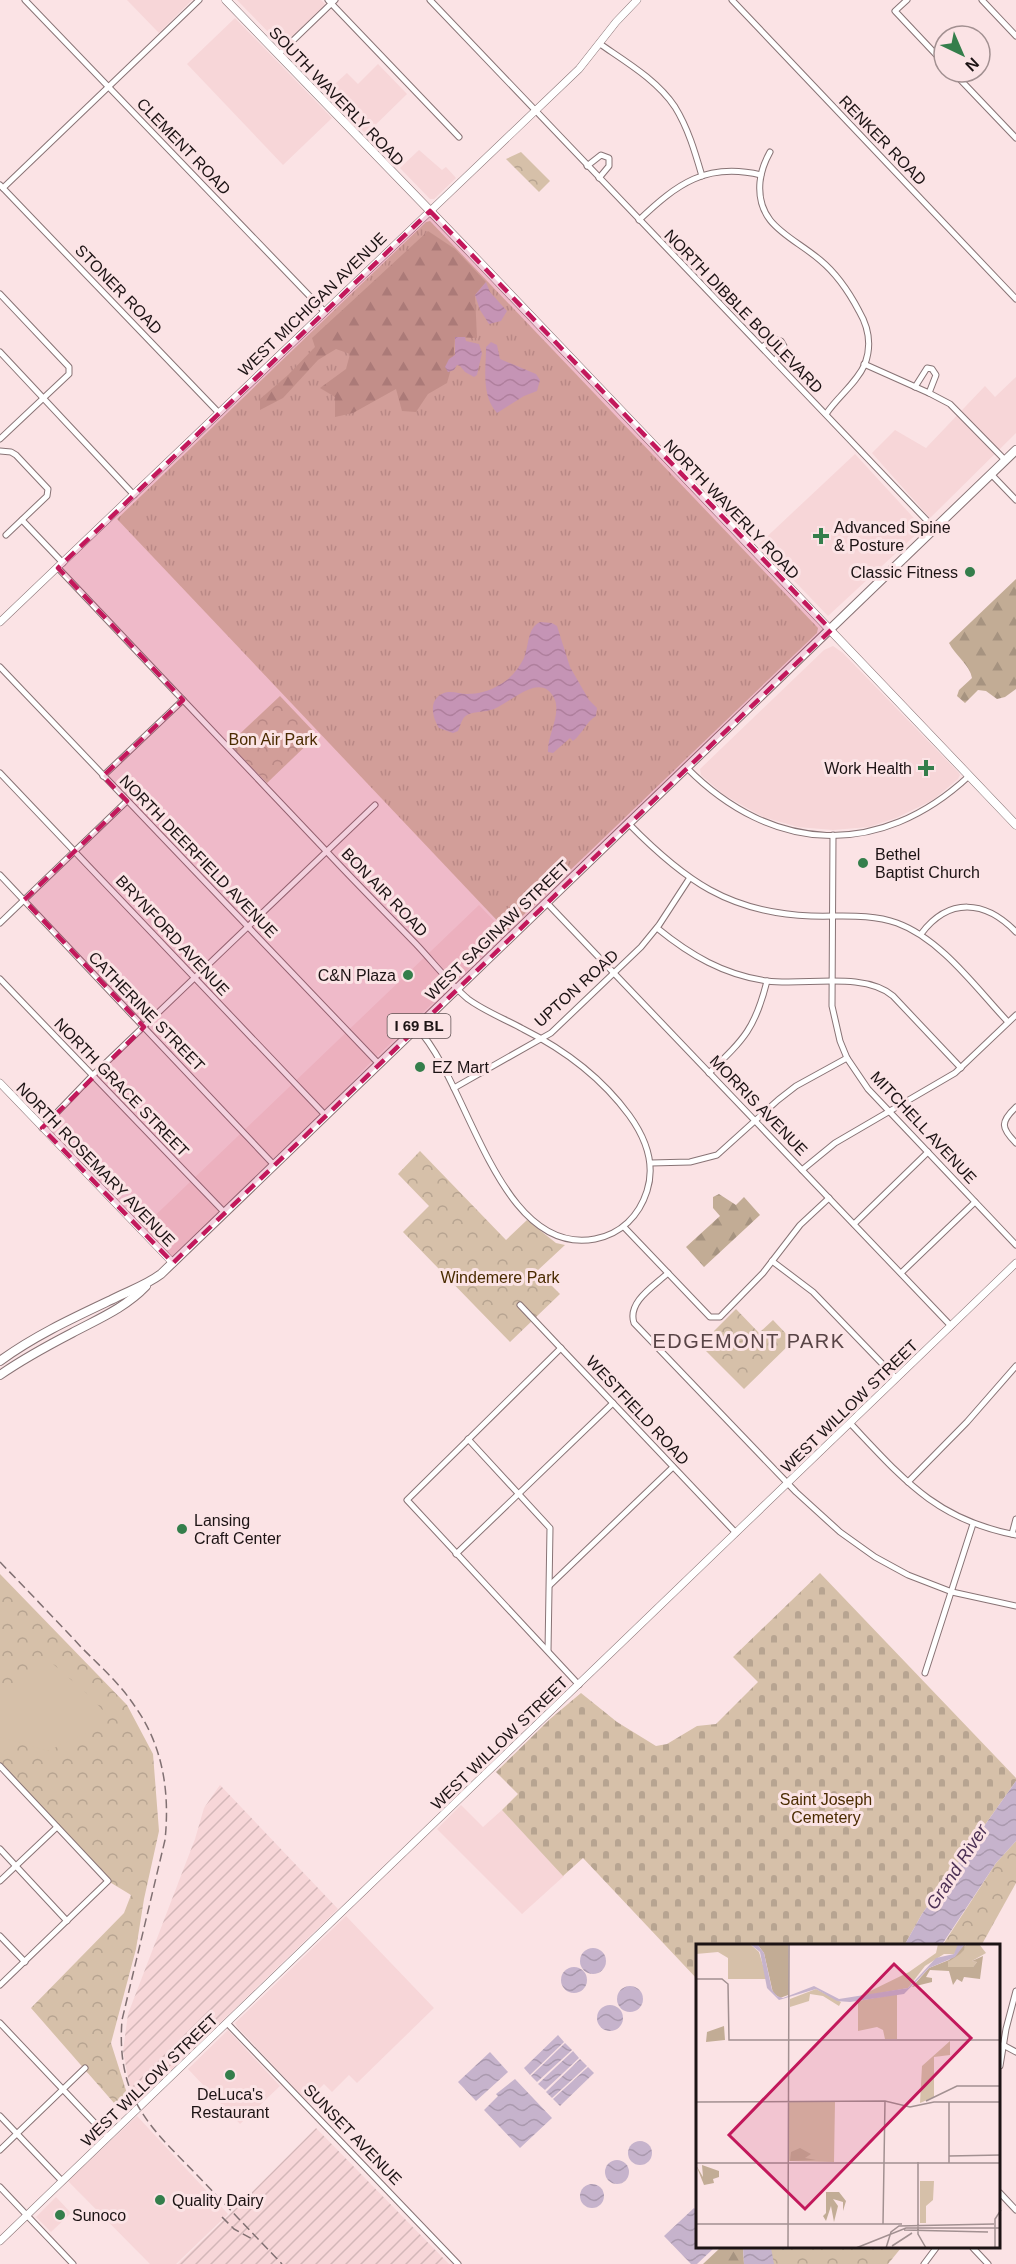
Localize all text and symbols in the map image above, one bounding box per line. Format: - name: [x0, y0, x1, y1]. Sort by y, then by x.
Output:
- street label: SOUTH WAVERLY ROAD: [266, 24, 407, 169]
- north arrow: [932, 24, 992, 84]
- text: N: [962, 54, 982, 75]
- street label: RENKER ROAD: [836, 92, 930, 188]
- street label: CLEMENT ROAD: [133, 95, 234, 198]
- street label: NORTH DIBBLE BOULEVARD: [661, 226, 826, 396]
- street label: WEST MICHIGAN AVENUE: [235, 229, 390, 379]
- street label: STONER ROAD: [72, 241, 165, 337]
- street label: NORTH WAVERLY ROAD: [661, 436, 803, 582]
- place label: Advanced Spine & Posture: [834, 519, 951, 554]
- marker: Advanced Spine & Posture: [812, 527, 830, 545]
- place label: Classic Fitness: [850, 564, 958, 581]
- marker: Classic Fitness: [963, 565, 977, 579]
- park label: Bon Air Park: [229, 731, 318, 748]
- marker: Work Health: [917, 759, 935, 777]
- place label: Work Health: [824, 760, 912, 777]
- street label: NORTH DEERFIELD AVENUE: [116, 772, 281, 941]
- street label: BON AIR ROAD: [338, 845, 431, 940]
- place label: Bethel Baptist Church: [875, 846, 980, 881]
- marker: Bethel Baptist Church: [856, 856, 870, 870]
- street label: WEST SAGINAW STREET: [422, 857, 573, 1003]
- street label: BRYNFORD AVENUE: [113, 872, 233, 999]
- street label: UPTON ROAD: [531, 946, 622, 1030]
- street label: CATHERINE STREET: [85, 948, 208, 1075]
- place label: C&N Plaza: [318, 967, 396, 984]
- marker: C&N Plaza: [401, 968, 415, 982]
- road number: I 69 BL: [388, 1014, 450, 1038]
- street label: NORTH GRACE STREET: [51, 1015, 192, 1160]
- street label: MORRIS AVENUE: [707, 1052, 811, 1159]
- place label: EZ Mart: [432, 1059, 489, 1076]
- marker: EZ Mart: [413, 1060, 427, 1074]
- street label: MITCHELL AVENUE: [867, 1068, 980, 1187]
- street label: NORTH ROSEMARY AVENUE: [13, 1079, 178, 1249]
- park label: Windemere Park: [440, 1269, 561, 1286]
- district label: EDGEMONT PARK: [652, 1330, 846, 1352]
- street label: WEST WILLOW STREET: [778, 1337, 921, 1476]
- street label: WESTFIELD ROAD: [583, 1353, 692, 1468]
- place label: Lansing Craft Center: [194, 1512, 282, 1547]
- marker: Lansing Craft Center: [175, 1522, 189, 1536]
- street label: WEST WILLOW STREET: [428, 1674, 571, 1813]
- park label: Saint Joseph Cemetery: [780, 1791, 872, 1826]
- water label: Grand River: [922, 1820, 992, 1913]
- inset map: [696, 1944, 1001, 2249]
- street label: WEST WILLOW STREET: [78, 2011, 221, 2150]
- marker: DeLuca's Restaurant: [223, 2068, 237, 2082]
- street label: SUNSET AVENUE: [300, 2081, 405, 2188]
- place label: DeLuca's Restaurant: [191, 2086, 270, 2121]
- place label: Quality Dairy: [172, 2192, 264, 2209]
- marker: Quality Dairy: [153, 2193, 167, 2207]
- place label: Sunoco: [72, 2207, 126, 2224]
- marker: Sunoco: [53, 2208, 67, 2222]

